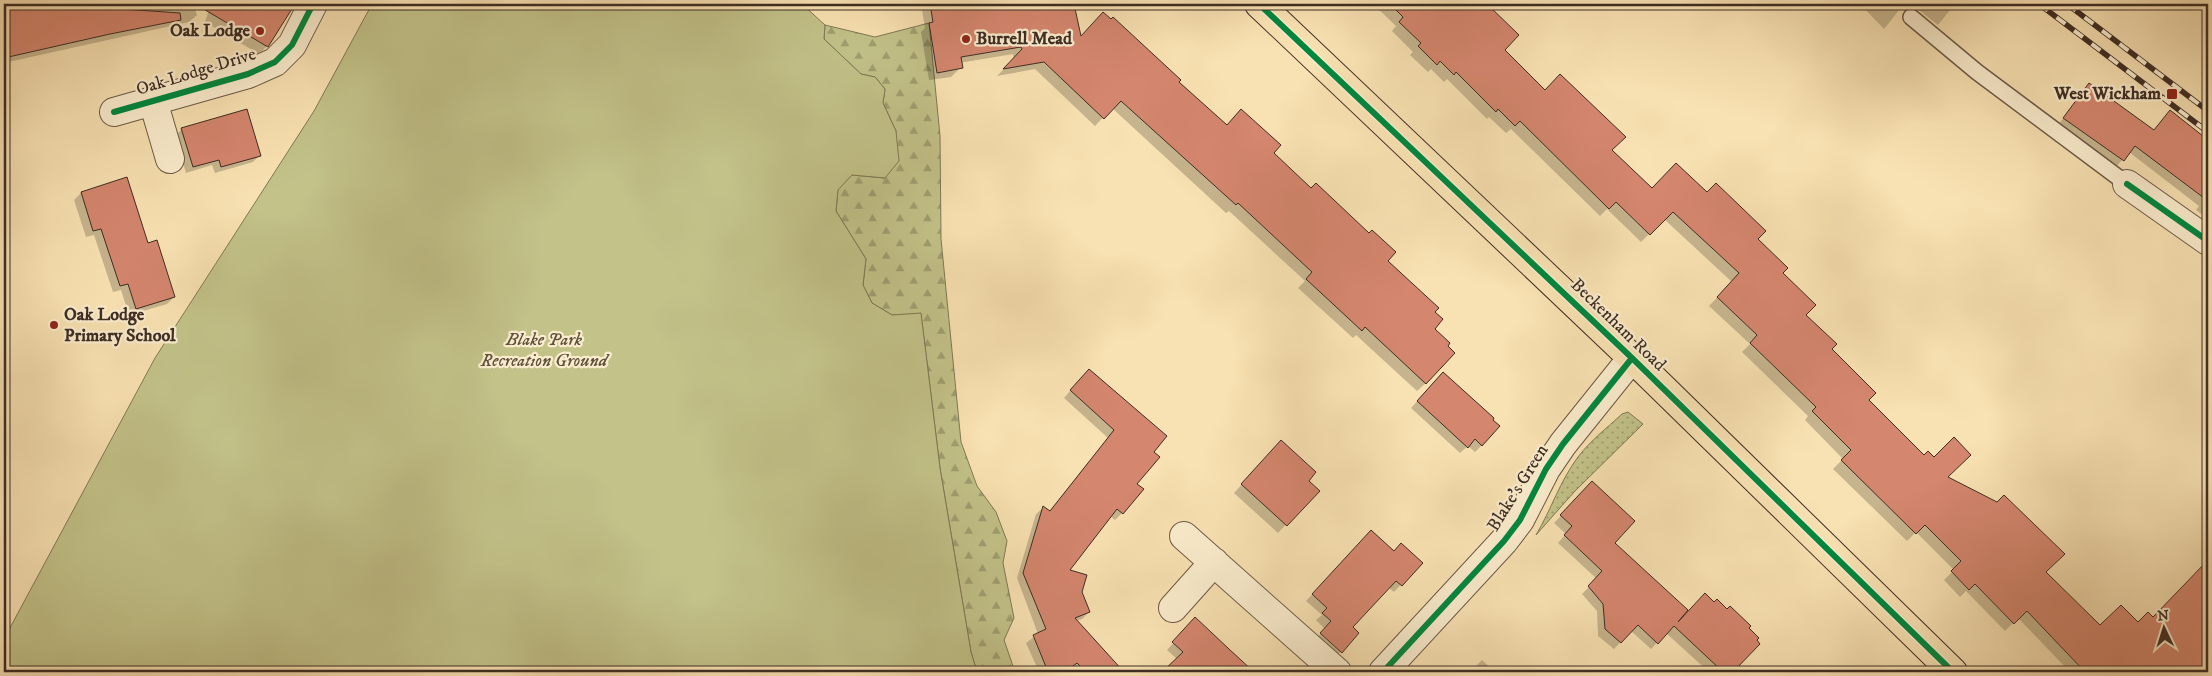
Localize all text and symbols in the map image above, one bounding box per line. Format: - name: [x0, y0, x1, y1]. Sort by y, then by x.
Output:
- place label: Oak Lodge: [170, 20, 251, 42]
- marker: Oak Lodge: [254, 25, 266, 37]
- place label: Burrell Mead: [976, 28, 1073, 50]
- marker: Burrell Mead: [960, 33, 972, 45]
- street label: Oak Lodge Drive: [133, 43, 259, 101]
- place label: West Wickham: [2053, 83, 2161, 105]
- marker: West Wickham: [2165, 87, 2179, 101]
- street label: Beckenham Road: [1566, 274, 1670, 376]
- place label: Oak Lodge Primary School: [64, 304, 176, 347]
- marker: Oak Lodge Primary School: [48, 319, 60, 331]
- park label: Blake Park Recreation Ground: [480, 329, 610, 372]
- street label: Blake's Green: [1483, 440, 1554, 536]
- north arrow: [2140, 604, 2190, 654]
- text: N: [2157, 607, 2170, 625]

